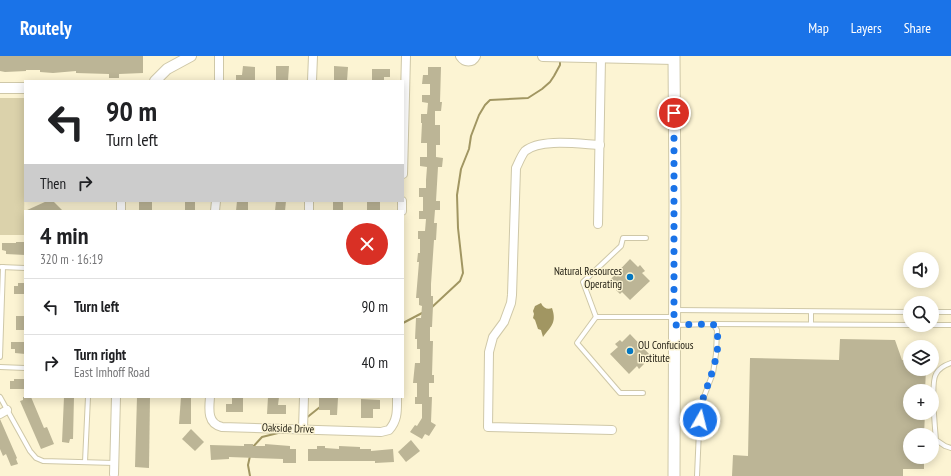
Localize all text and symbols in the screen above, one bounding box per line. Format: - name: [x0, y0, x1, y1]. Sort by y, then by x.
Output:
- text: Routely: [20, 16, 72, 40]
- text: Map: [808, 19, 829, 37]
- text: Layers: [851, 19, 882, 37]
- text: Share: [904, 19, 931, 37]
- text: 90 m: [106, 92, 157, 129]
- icon: left: [40, 96, 92, 148]
- pin: [657, 96, 691, 130]
- icon: arrive: [663, 102, 685, 124]
- text: Turn left: [106, 128, 158, 151]
- icon: right: [74, 172, 96, 194]
- text: Then: [40, 174, 66, 193]
- text: 4 min: [40, 220, 88, 251]
- button: close: [346, 223, 388, 265]
- text: 320 m · 16:19: [40, 251, 103, 268]
- map controls: [903, 252, 939, 464]
- button: sound: [903, 252, 939, 288]
- place label: Natural Resources Operating: [554, 264, 622, 291]
- marker: Natural Resources Operating: [625, 272, 635, 282]
- icon: left: [40, 296, 62, 318]
- button: search: [903, 296, 939, 332]
- text: Turn left: [74, 297, 119, 316]
- text: 90 m: [362, 297, 388, 316]
- place label: OU Confucious Institute: [638, 338, 694, 365]
- button: layers: [903, 340, 939, 376]
- text: Turn right: [74, 345, 126, 364]
- marker: OU Confucious Institute: [625, 346, 635, 356]
- icon: right: [40, 352, 62, 374]
- text: 40 m: [362, 353, 388, 372]
- text: East Imhoff Road: [74, 364, 150, 381]
- button: +: [903, 384, 939, 420]
- position arrow: [679, 399, 721, 441]
- street label: Oakside Drive: [262, 420, 315, 436]
- button: −: [903, 428, 939, 464]

